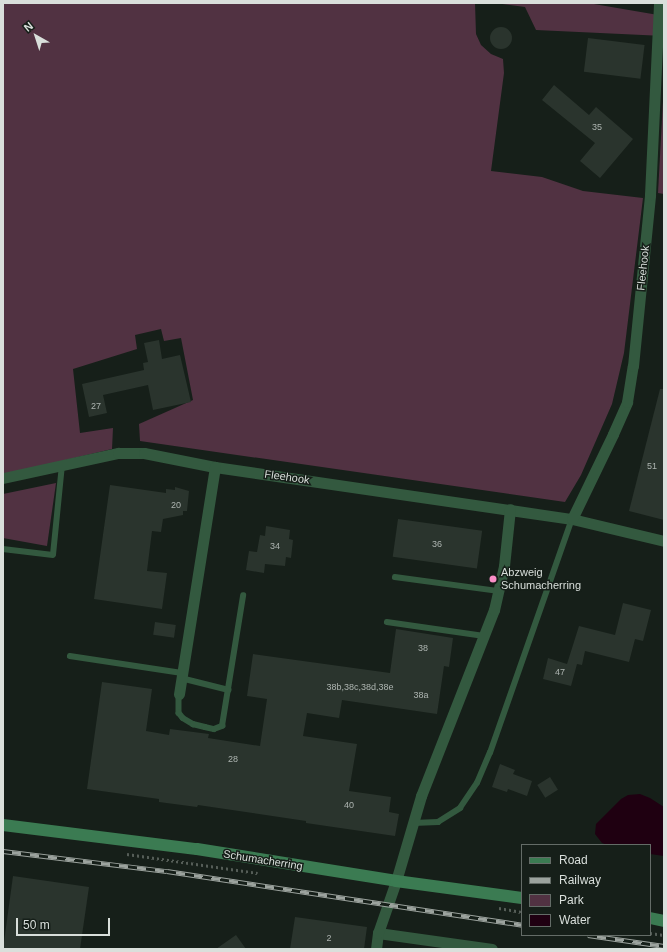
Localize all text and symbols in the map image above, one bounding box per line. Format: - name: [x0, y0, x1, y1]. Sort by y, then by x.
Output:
- north arrow: [16, 16, 56, 56]
- text: N: [22, 20, 35, 34]
- house number: 35: [592, 122, 602, 132]
- street label: Fleehook: [634, 245, 652, 291]
- house number: 27: [91, 401, 101, 411]
- house number: 51: [647, 461, 657, 471]
- street label: Fleehook: [264, 467, 310, 487]
- house number: 20: [171, 500, 181, 510]
- house number: 36: [432, 539, 442, 549]
- house number: 34: [270, 541, 280, 551]
- place label: Abzweig Schumacherring: [501, 566, 581, 592]
- marker: Abzweig Schumacherring: [488, 574, 498, 584]
- house number: 38: [418, 643, 428, 653]
- house number: 47: [555, 667, 565, 677]
- house number: 38b,38c,38d,38e: [326, 682, 394, 692]
- house number: 38a: [413, 690, 429, 700]
- house number: 28: [228, 754, 238, 764]
- house number: 40: [344, 800, 354, 810]
- legend: [521, 844, 651, 936]
- street label: Schumacherring: [222, 847, 304, 873]
- text: Road: [559, 853, 588, 867]
- text: Railway: [559, 873, 601, 887]
- text: Park: [559, 893, 584, 907]
- scale bar: [18, 910, 112, 936]
- text: Water: [559, 913, 591, 927]
- text: 50 m: [23, 918, 50, 932]
- house number: 2: [326, 933, 332, 943]

